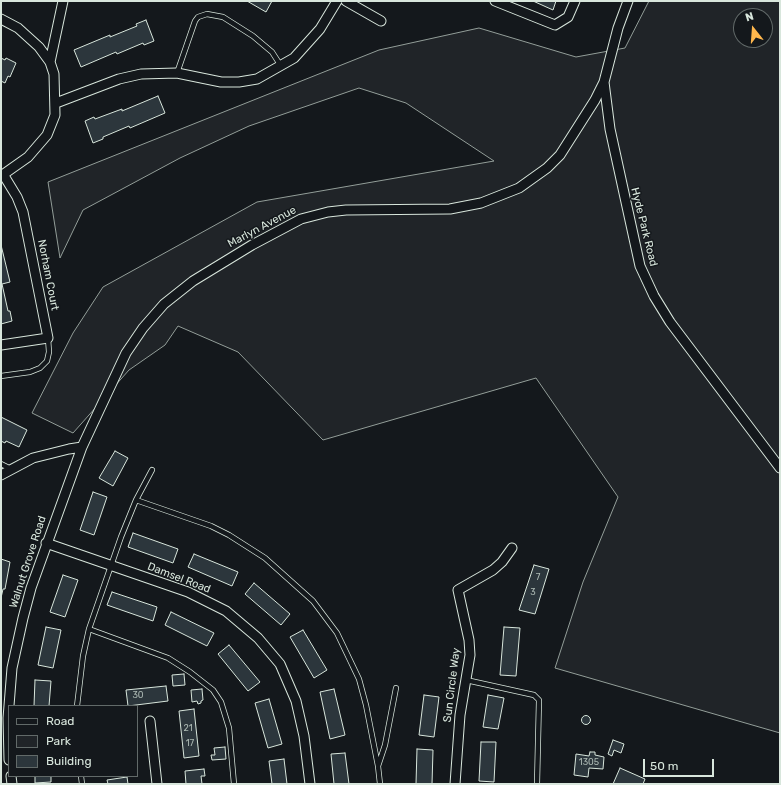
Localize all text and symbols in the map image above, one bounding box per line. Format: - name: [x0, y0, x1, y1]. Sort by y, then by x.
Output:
- north arrow: [733, 8, 773, 48]
- text: N: [744, 10, 755, 24]
- street label: Hyde Park Road: [628, 186, 660, 268]
- street label: Marlyn Avenue: [226, 203, 298, 251]
- street label: Norham Court: [35, 238, 61, 312]
- street label: Walnut Grove Road: [7, 514, 49, 610]
- street label: Damsel Road: [146, 560, 212, 596]
- house number: 7: [536, 572, 540, 582]
- house number: 3: [530, 587, 536, 597]
- street label: Sun Circle Way: [441, 647, 463, 723]
- house number: 30: [132, 690, 144, 700]
- legend: [8, 705, 138, 777]
- text: Road: [46, 714, 74, 728]
- house number: 21: [183, 723, 193, 733]
- text: Park: [46, 734, 71, 748]
- house number: 17: [186, 738, 194, 748]
- scale bar: [645, 751, 716, 777]
- text: Building: [46, 754, 92, 768]
- house number: 1305: [579, 757, 599, 767]
- text: 50 m: [650, 759, 678, 773]

